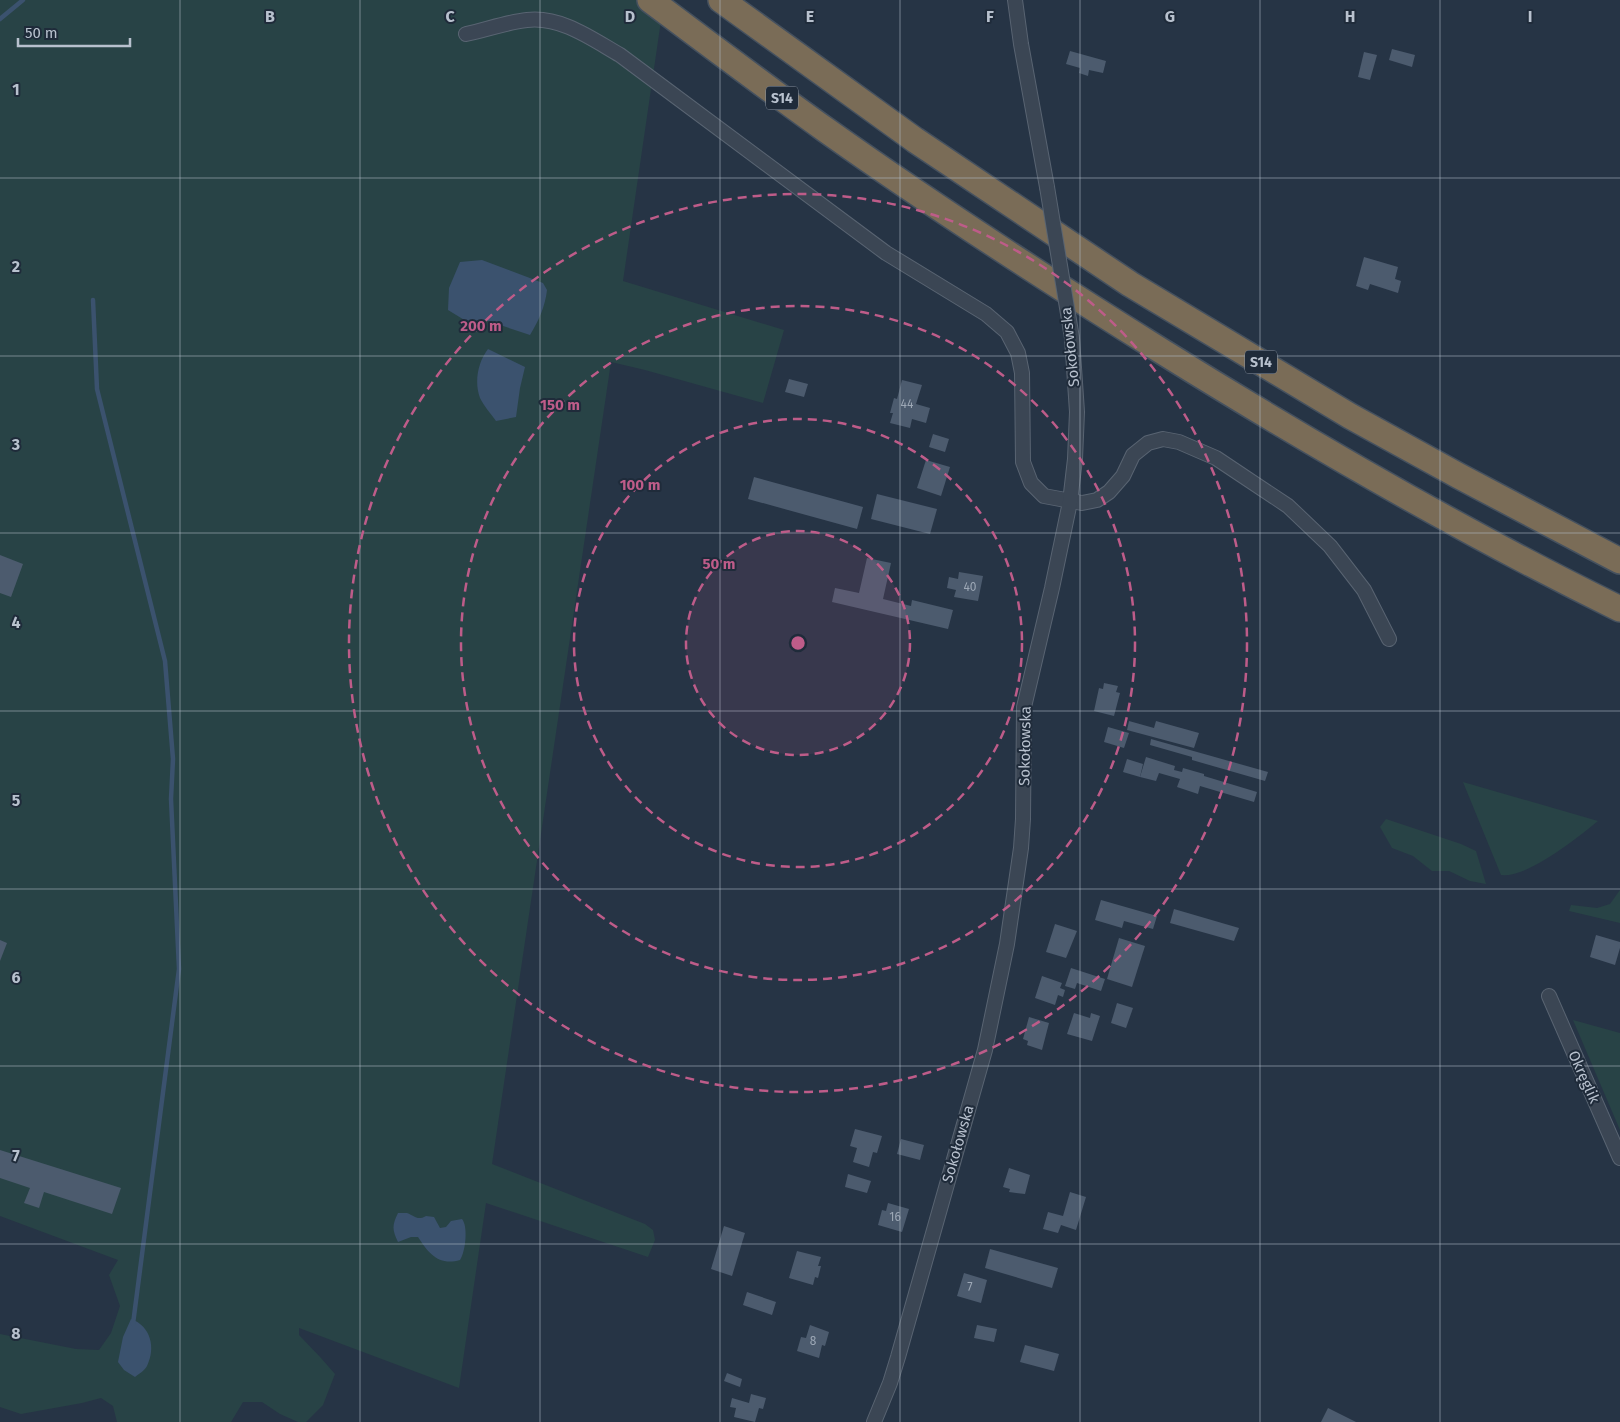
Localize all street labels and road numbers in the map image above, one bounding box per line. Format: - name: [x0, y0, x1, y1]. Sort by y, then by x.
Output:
- road number: S14: [766, 86, 798, 110]
- street label: Sokołowska: [1057, 306, 1083, 388]
- road number: S14: [1245, 351, 1277, 374]
- street label: Sokołowska: [1015, 706, 1035, 786]
- street label: Okręglik: [1564, 1048, 1604, 1106]
- street label: Sokołowska: [938, 1103, 978, 1185]

